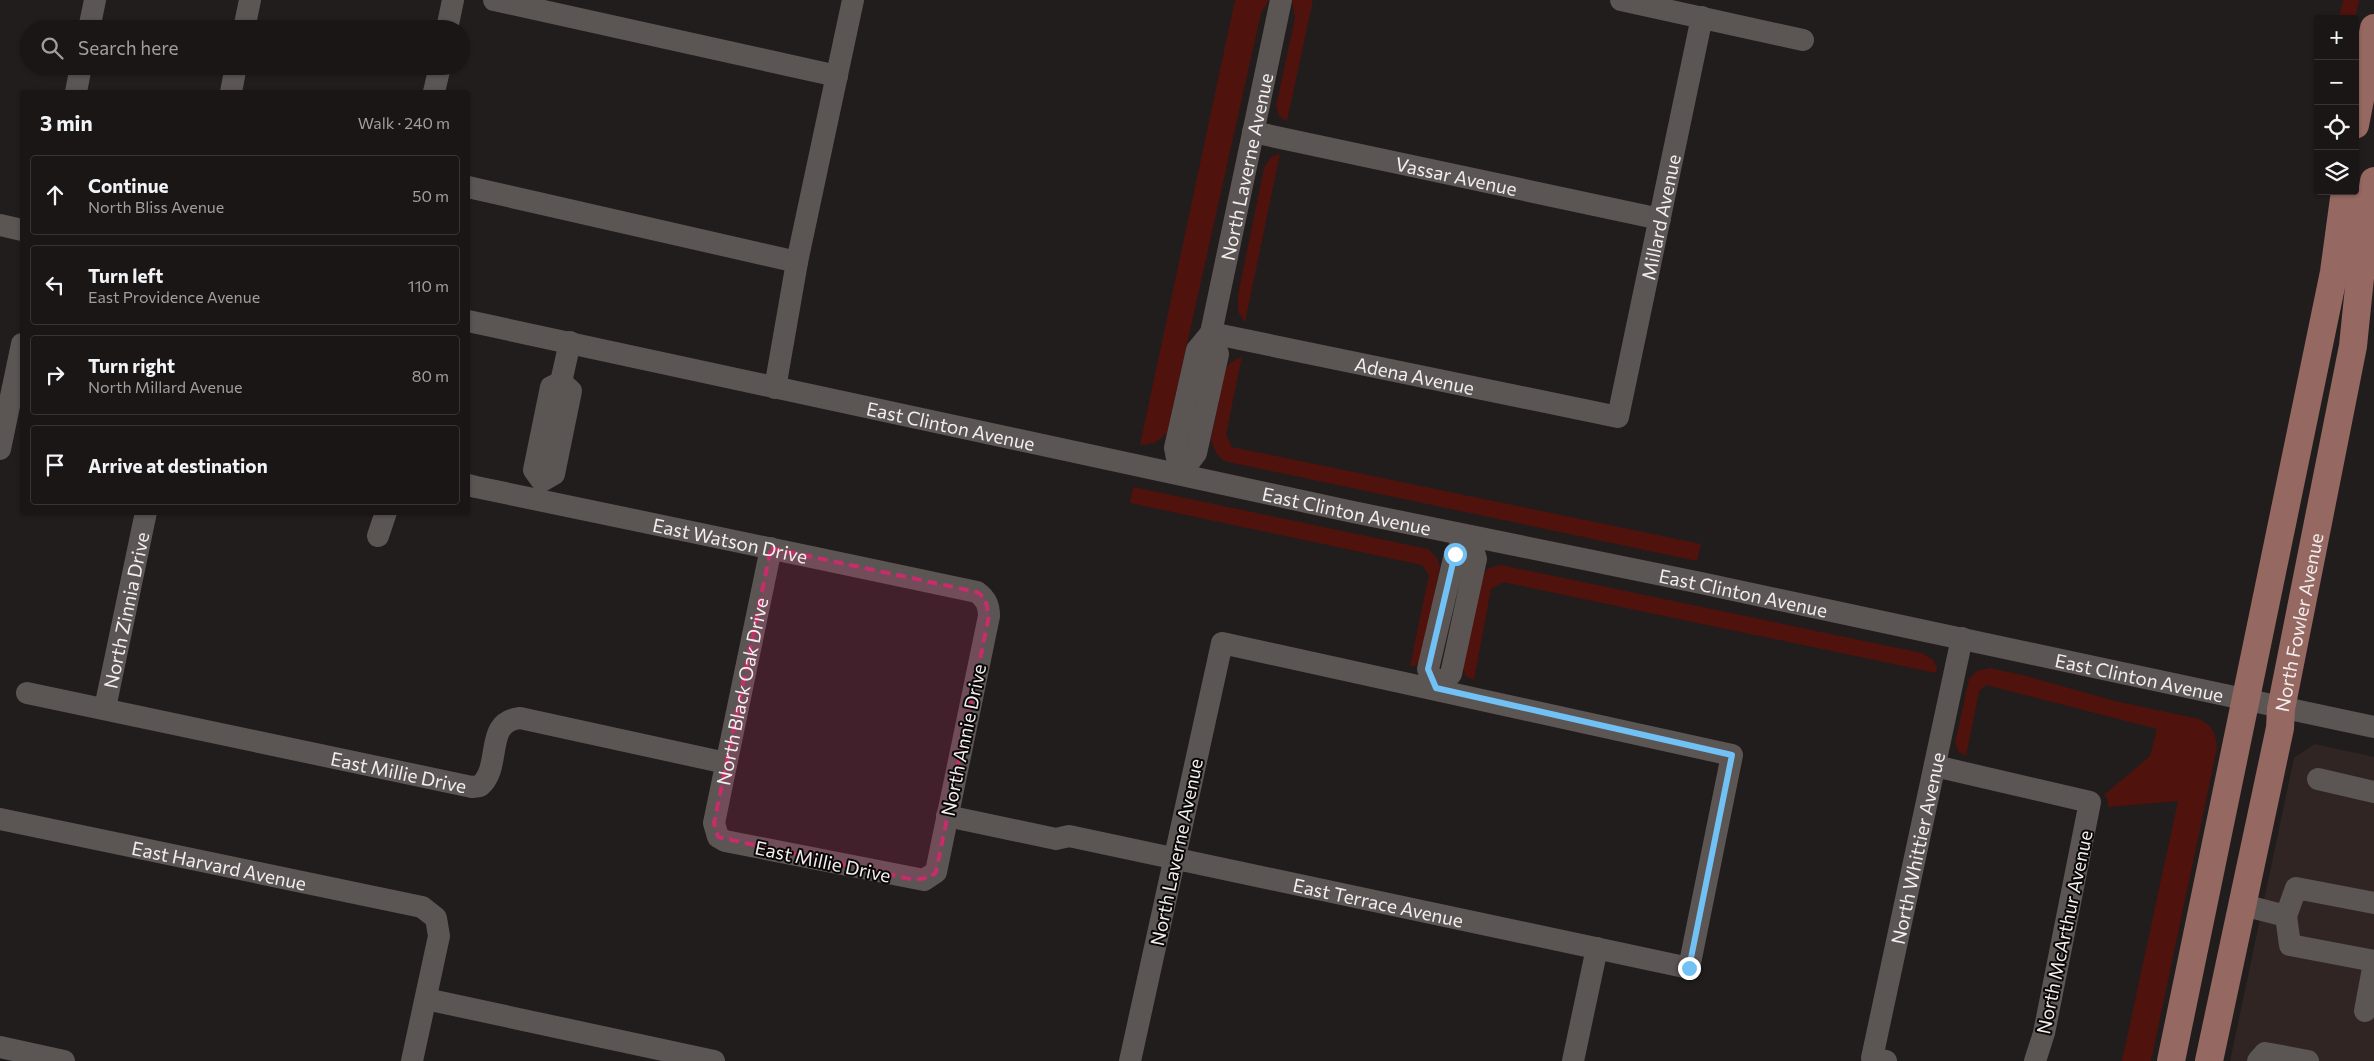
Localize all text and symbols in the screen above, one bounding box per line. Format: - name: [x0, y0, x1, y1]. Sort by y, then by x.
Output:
- map controls: [2314, 15, 2359, 195]
- button: +: [2314, 15, 2359, 60]
- search box: [20, 20, 470, 75]
- icon: search: [38, 34, 66, 62]
- text: Search here: [78, 36, 178, 59]
- button: −: [2314, 60, 2359, 105]
- street label: North Laverne Avenue: [1215, 71, 1277, 263]
- button: locate: [2314, 105, 2359, 150]
- text: 3 min: [40, 110, 93, 135]
- text: Walk · 240 m: [358, 113, 450, 132]
- button: layers: [2314, 150, 2359, 195]
- street label: Vassar Avenue: [1393, 151, 1519, 200]
- street label: Millard Avenue: [1636, 152, 1684, 282]
- text: Continue: [88, 174, 168, 197]
- icon: ahead: [41, 181, 69, 209]
- text: 50 m: [412, 186, 449, 205]
- text: North Bliss Avenue: [88, 197, 224, 216]
- text: Turn left: [88, 264, 163, 287]
- icon: left: [41, 271, 69, 299]
- text: 110 m: [408, 276, 449, 295]
- text: East Providence Avenue: [88, 287, 260, 306]
- street label: Adena Avenue: [1353, 351, 1477, 399]
- text: Turn right: [88, 354, 175, 377]
- icon: right: [41, 361, 69, 389]
- text: 80 m: [412, 366, 449, 385]
- text: North Millard Avenue: [88, 377, 243, 396]
- street label: East Clinton Avenue: [864, 396, 1037, 455]
- icon: arrive: [41, 451, 69, 479]
- text: Arrive at destination: [88, 454, 268, 477]
- street label: East Clinton Avenue: [1260, 481, 1433, 539]
- street label: East Watson Drive: [651, 512, 810, 567]
- street label: North Zinnia Drive: [98, 530, 153, 691]
- street label: North Fowler Avenue: [2269, 531, 2327, 714]
- route start: [1444, 543, 1467, 566]
- street label: East Clinton Avenue: [1657, 563, 1830, 621]
- street label: North Black Oak Drive: [711, 595, 772, 787]
- street label: East Clinton Avenue: [2053, 648, 2226, 706]
- street label: North Annie Drive: [936, 662, 990, 818]
- street label: East Millie Drive: [329, 746, 469, 797]
- street label: North Whittier Avenue: [1885, 750, 1949, 946]
- street label: North Laverne Avenue: [1145, 756, 1207, 948]
- street label: North McArthur Avenue: [2031, 828, 2097, 1036]
- street label: East Harvard Avenue: [130, 835, 309, 894]
- street label: East Millie Drive: [753, 835, 893, 887]
- street label: East Terrace Avenue: [1291, 873, 1466, 931]
- route end: [1678, 957, 1701, 980]

